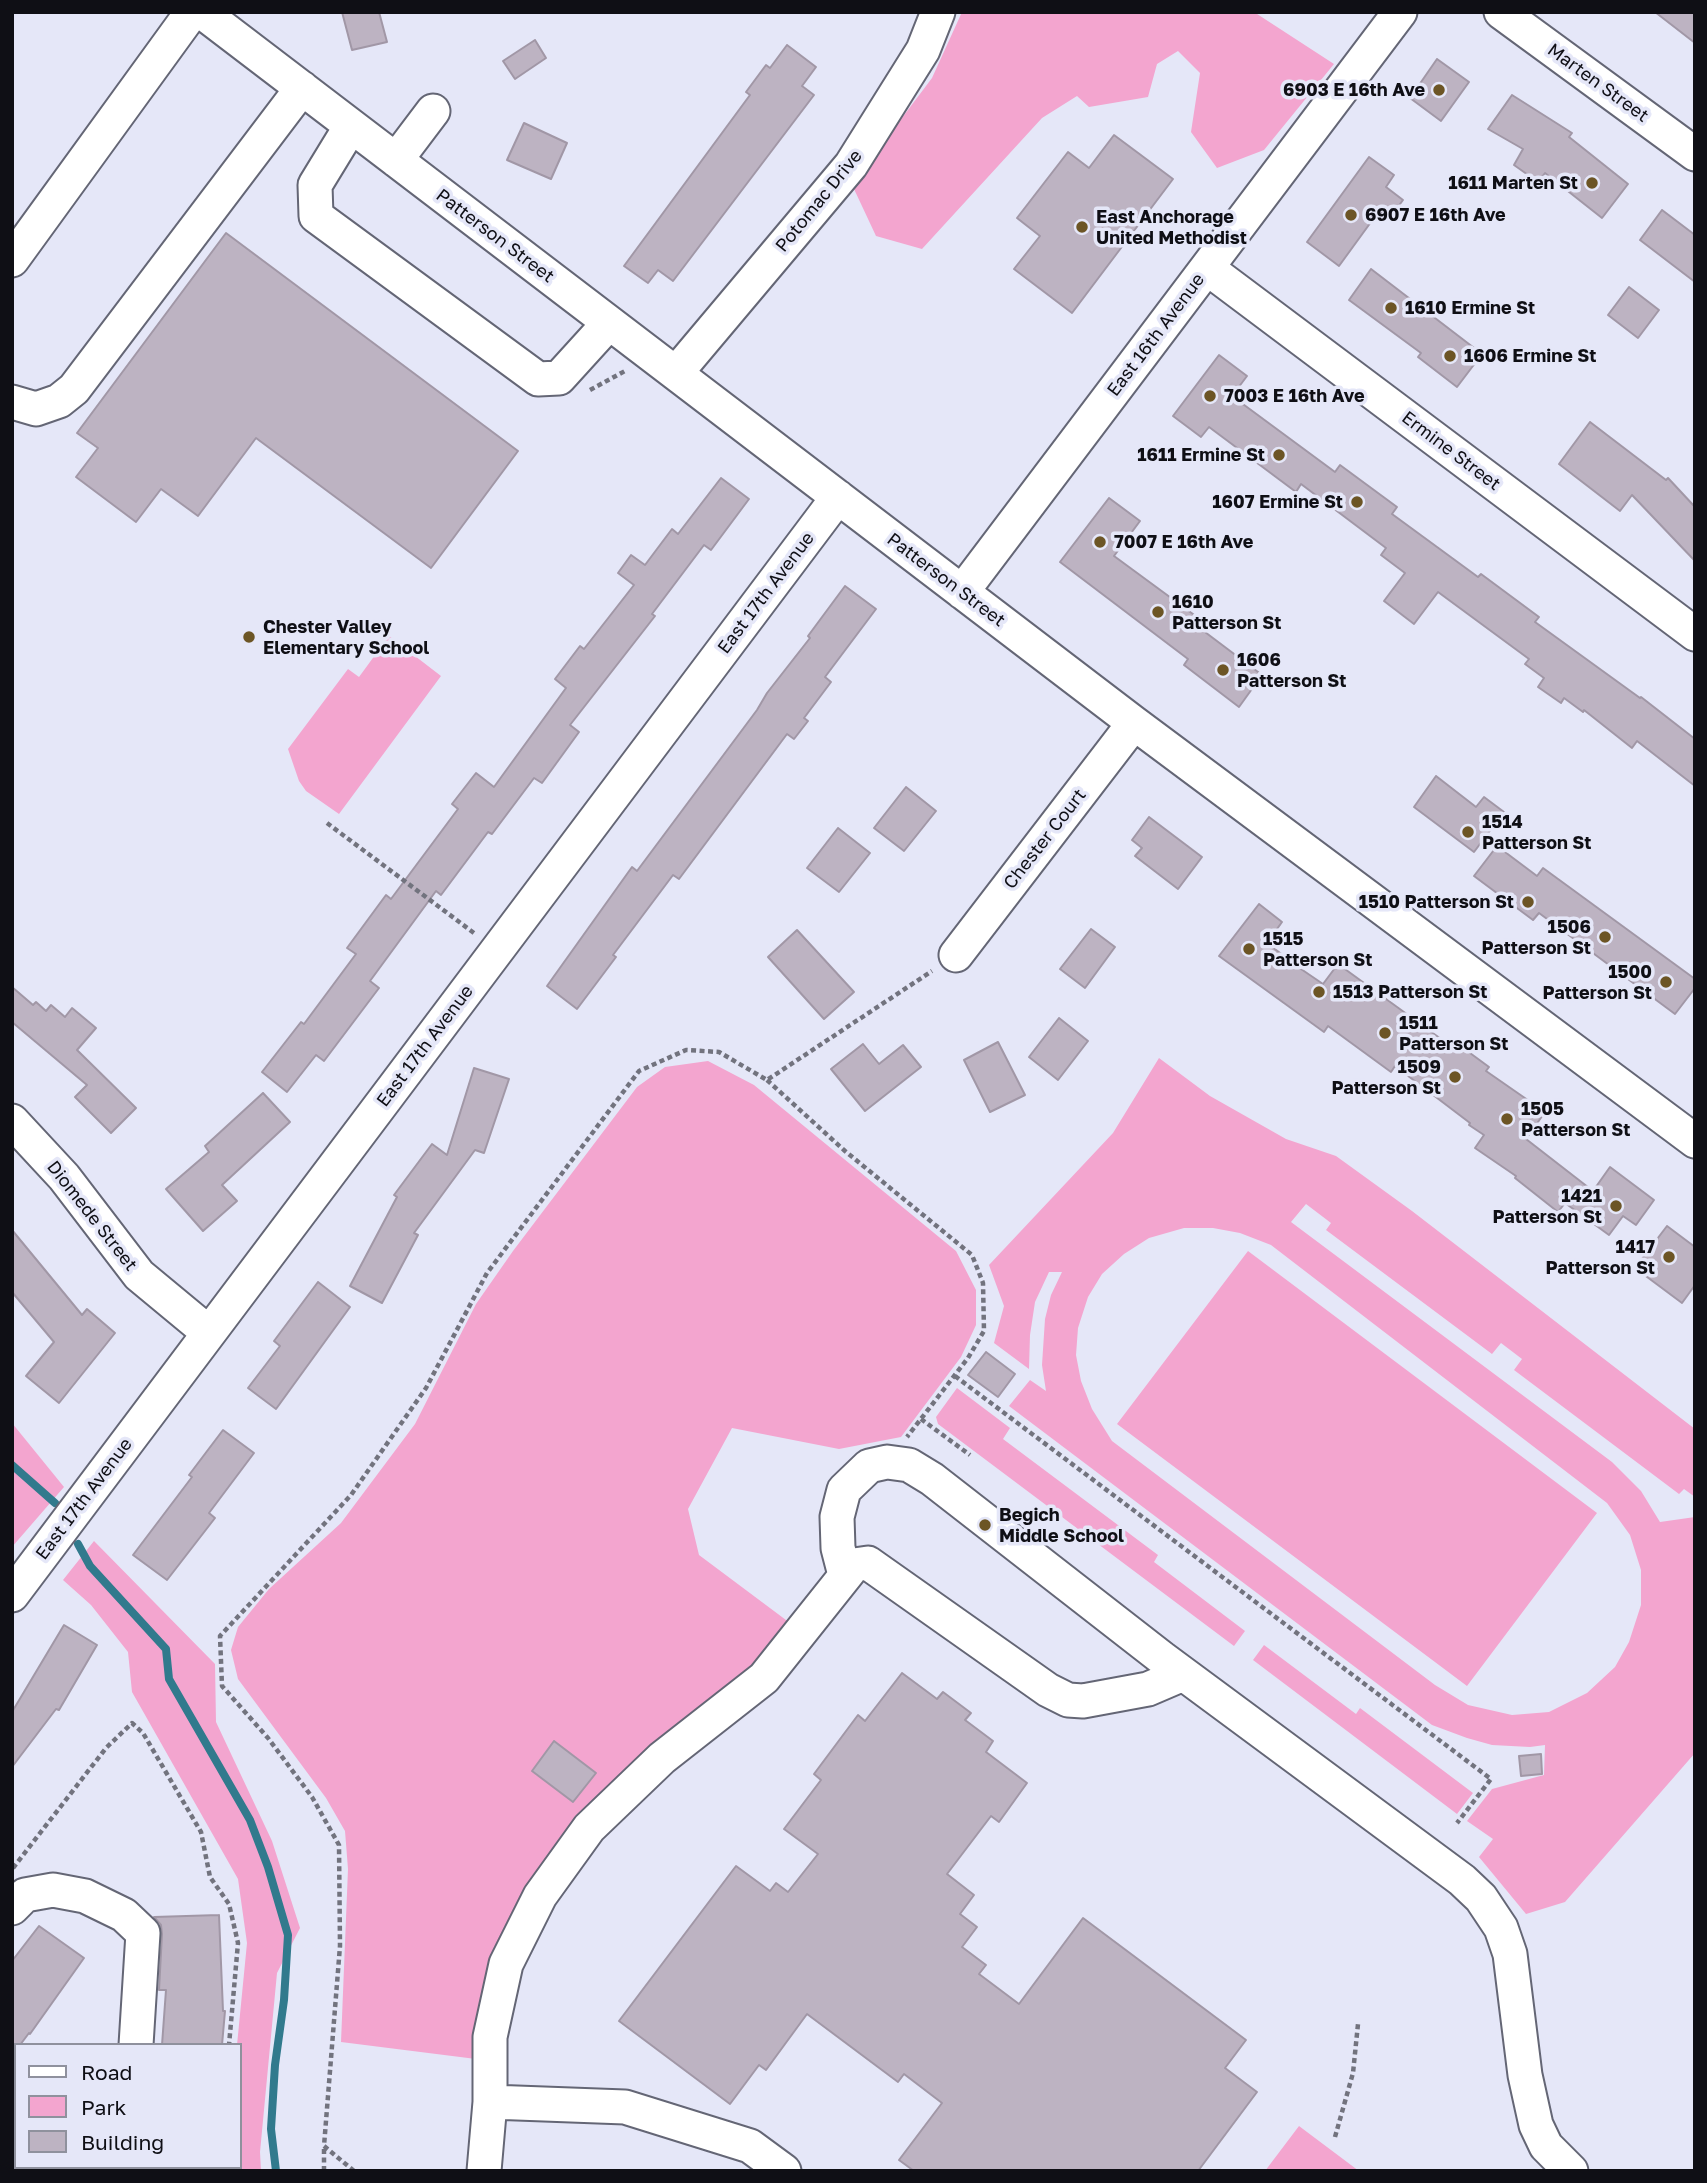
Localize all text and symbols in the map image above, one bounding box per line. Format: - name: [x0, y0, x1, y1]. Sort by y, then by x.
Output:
- street label: Marten Street: [1543, 39, 1653, 127]
- place label: 6903 E 16th Ave: [1283, 79, 1425, 101]
- marker: 6903 E 16th Ave: [1431, 82, 1447, 98]
- street label: Potomac Drive: [771, 145, 867, 257]
- place label: 1611 Marten St: [1448, 172, 1578, 194]
- marker: 1611 Marten St: [1584, 175, 1600, 191]
- street label: Patterson Street: [432, 185, 558, 287]
- place label: 6907 E 16th Ave: [1365, 204, 1506, 226]
- place label: East Anchorage United Methodist: [1096, 206, 1247, 248]
- marker: 6907 E 16th Ave: [1343, 207, 1359, 223]
- marker: East Anchorage United Methodist: [1074, 219, 1090, 235]
- street label: East 16th Avenue: [1103, 269, 1209, 401]
- place label: 1610 Ermine St: [1405, 297, 1535, 319]
- marker: 1610 Ermine St: [1383, 300, 1399, 316]
- place label: 1606 Ermine St: [1464, 345, 1596, 367]
- marker: 1606 Ermine St: [1442, 348, 1458, 364]
- place label: 7003 E 16th Ave: [1224, 385, 1365, 407]
- marker: 7003 E 16th Ave: [1202, 388, 1218, 404]
- street label: Ermine Street: [1397, 407, 1505, 495]
- place label: 1611 Ermine St: [1137, 444, 1265, 466]
- marker: 1611 Ermine St: [1271, 447, 1287, 463]
- place label: 1607 Ermine St: [1212, 491, 1343, 513]
- marker: 1607 Ermine St: [1349, 494, 1365, 510]
- street label: East 17th Avenue: [713, 528, 819, 658]
- street label: Patterson Street: [883, 529, 1009, 631]
- place label: 7007 E 16th Ave: [1114, 531, 1253, 553]
- marker: 7007 E 16th Ave: [1092, 534, 1108, 550]
- place label: 1610 Patterson St: [1172, 591, 1281, 634]
- marker: 1610 Patterson St: [1150, 604, 1166, 620]
- place label: Chester Valley Elementary School: [263, 616, 429, 658]
- marker: Chester Valley Elementary School: [241, 629, 257, 645]
- place label: 1606 Patterson St: [1237, 649, 1346, 692]
- marker: 1606 Patterson St: [1215, 662, 1231, 678]
- street label: Chester Court: [999, 785, 1091, 893]
- place label: 1514 Patterson St: [1482, 811, 1591, 854]
- marker: 1514 Patterson St: [1460, 824, 1476, 840]
- place label: 1510 Patterson St: [1359, 891, 1514, 913]
- marker: 1510 Patterson St: [1520, 894, 1536, 910]
- place label: 1506 Patterson St: [1482, 916, 1591, 958]
- place label: 1515 Patterson St: [1263, 928, 1372, 970]
- marker: 1506 Patterson St: [1597, 929, 1613, 945]
- marker: 1515 Patterson St: [1241, 941, 1257, 957]
- place label: 1500 Patterson St: [1543, 961, 1652, 1004]
- marker: 1500 Patterson St: [1658, 974, 1674, 990]
- street label: East 17th Avenue: [372, 981, 478, 1111]
- place label: 1513 Patterson St: [1333, 981, 1487, 1003]
- marker: 1513 Patterson St: [1311, 984, 1327, 1000]
- place label: 1511 Patterson St: [1399, 1012, 1508, 1054]
- marker: 1511 Patterson St: [1377, 1025, 1393, 1041]
- place label: 1509 Patterson St: [1332, 1056, 1441, 1098]
- marker: 1509 Patterson St: [1447, 1069, 1463, 1085]
- place label: 1505 Patterson St: [1521, 1098, 1630, 1140]
- marker: 1505 Patterson St: [1499, 1111, 1515, 1127]
- street label: Diomede Street: [42, 1157, 142, 1275]
- place label: 1421 Patterson St: [1493, 1185, 1602, 1228]
- marker: 1421 Patterson St: [1608, 1198, 1624, 1214]
- place label: 1417 Patterson St: [1546, 1236, 1655, 1278]
- marker: 1417 Patterson St: [1661, 1249, 1677, 1265]
- street label: East 17th Avenue: [31, 1434, 137, 1564]
- place label: Begich Middle School: [999, 1504, 1124, 1546]
- marker: Begich Middle School: [977, 1517, 993, 1533]
- legend: [14, 2043, 242, 2169]
- text: Road: [81, 2059, 132, 2085]
- text: Park: [81, 2094, 126, 2120]
- text: Building: [81, 2129, 164, 2155]

